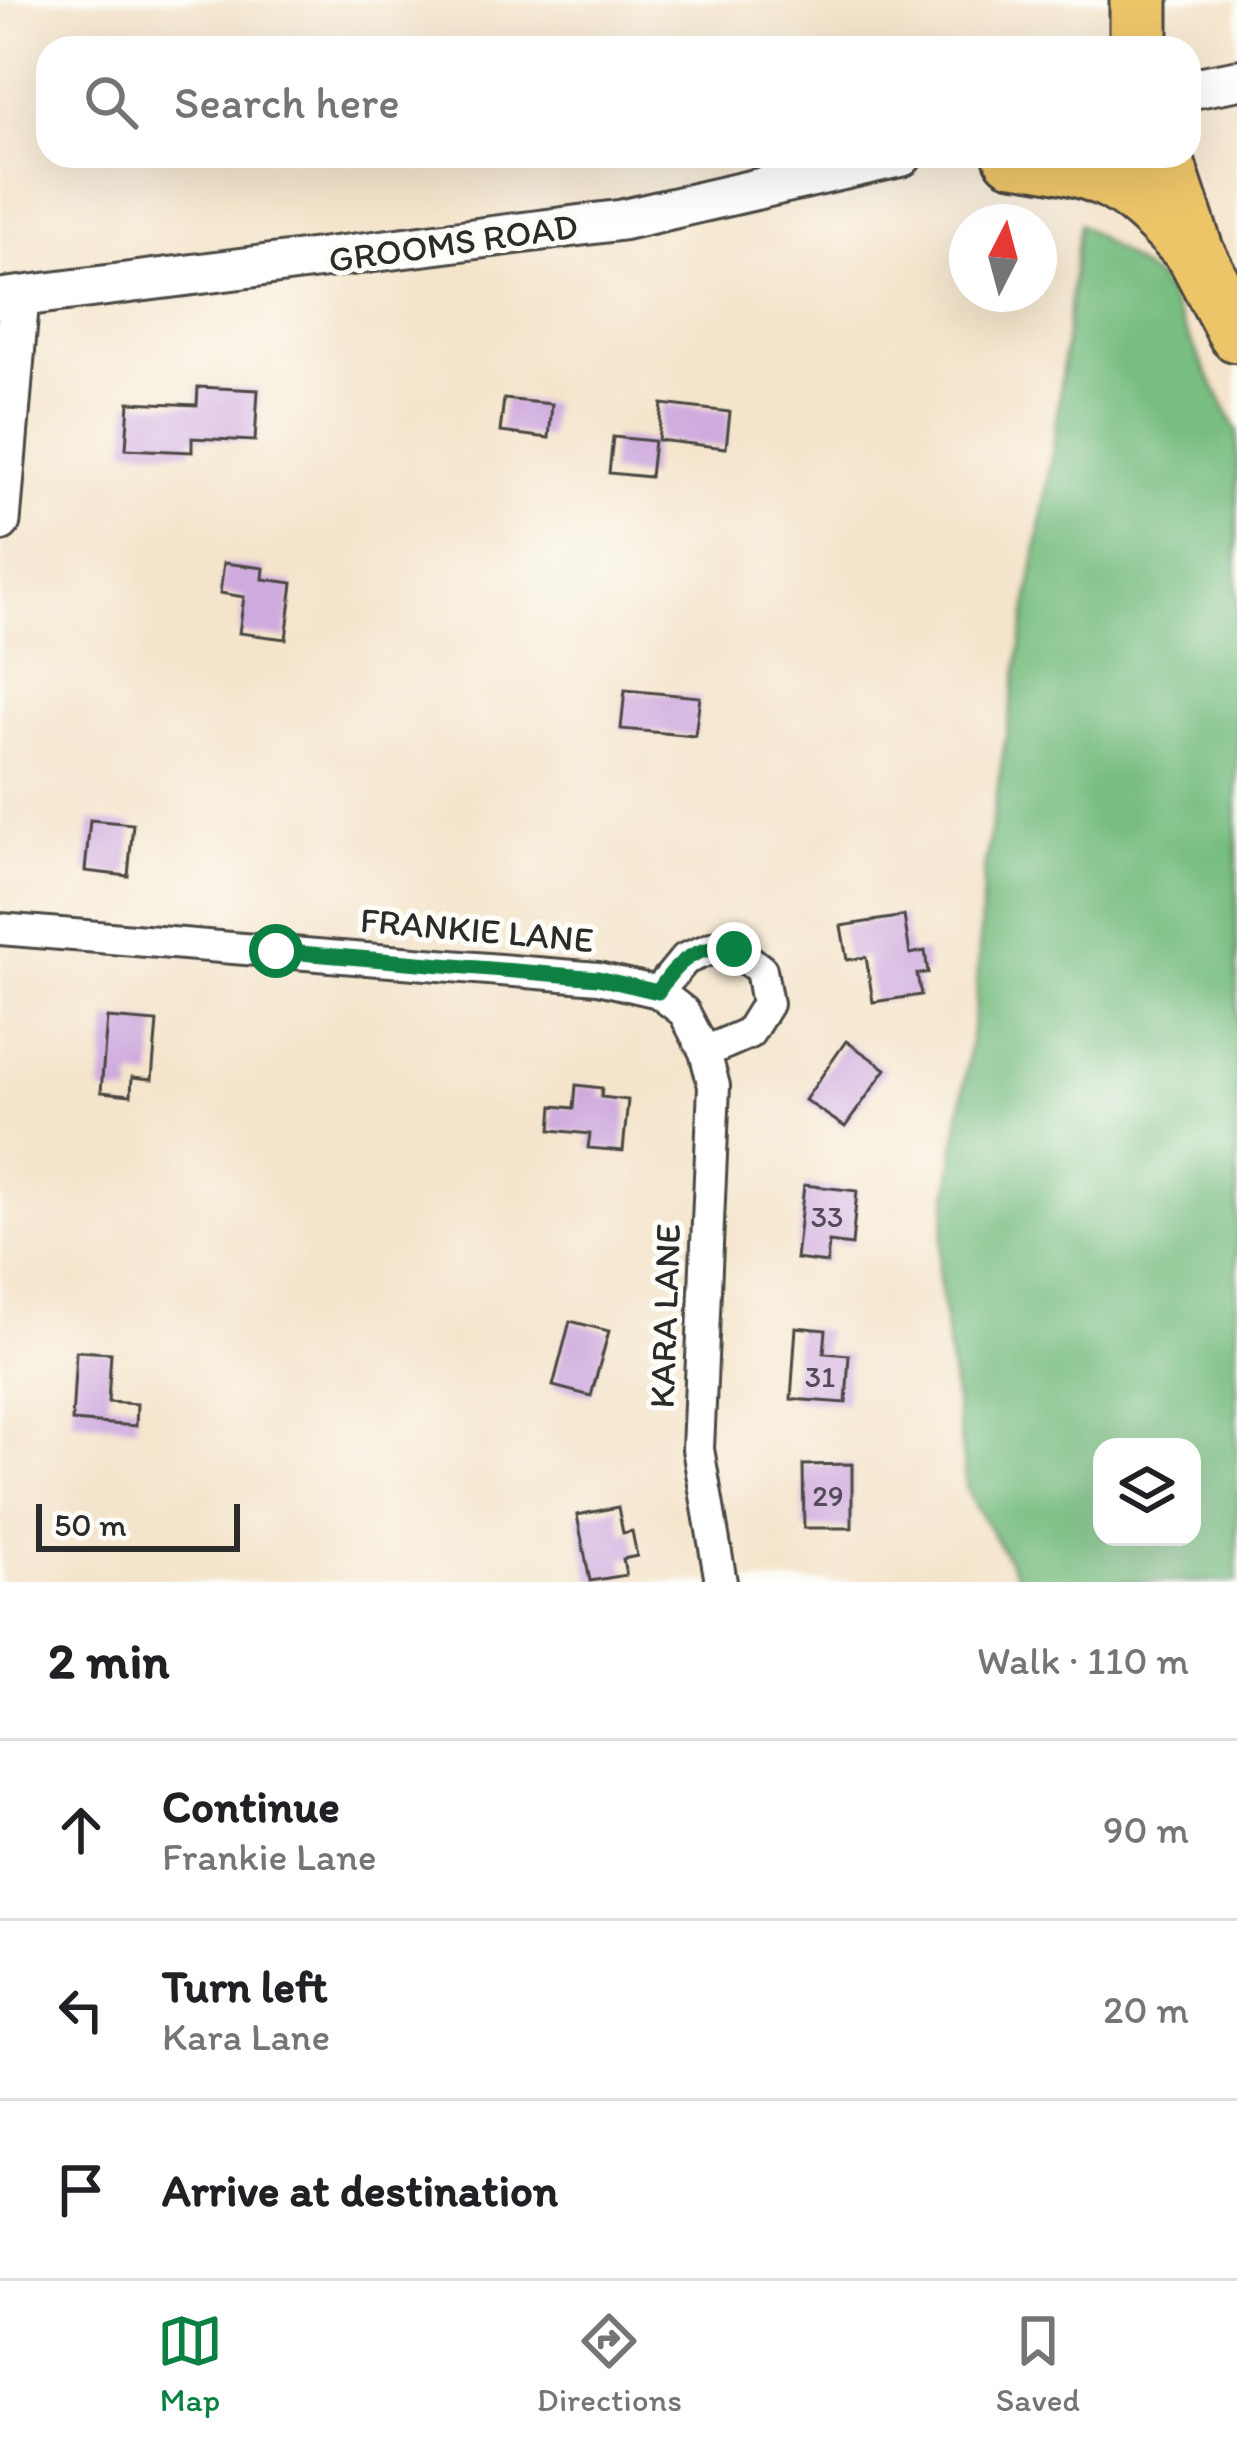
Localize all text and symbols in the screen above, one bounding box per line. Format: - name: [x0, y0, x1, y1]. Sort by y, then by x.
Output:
- search box: [36, 36, 1201, 168]
- icon: search: [78, 69, 144, 135]
- text: Search here: [174, 75, 400, 129]
- street label: GROOMS ROAD: [326, 204, 580, 281]
- north arrow: [949, 204, 1057, 312]
- street label: FRANKIE LANE: [358, 898, 595, 961]
- route end: [707, 922, 761, 976]
- route start: [249, 924, 303, 978]
- house number: 33: [811, 1198, 843, 1235]
- street label: KARA LANE: [640, 1223, 689, 1409]
- house number: 31: [805, 1358, 835, 1395]
- map controls: [1093, 1438, 1201, 1546]
- button: layers: [1093, 1438, 1201, 1546]
- house number: 29: [812, 1477, 844, 1514]
- scale bar: [36, 1498, 240, 1551]
- text: 50 m: [54, 1505, 127, 1544]
- text: 2 min: [48, 1630, 169, 1691]
- text: Walk · 110 m: [977, 1637, 1189, 1684]
- text: Continue: [162, 1779, 340, 1833]
- icon: ahead: [48, 1797, 114, 1863]
- text: 90 m: [1103, 1806, 1189, 1853]
- text: Frankie Lane: [162, 1833, 377, 1880]
- text: Turn left: [162, 1959, 328, 2013]
- icon: left: [48, 1977, 114, 2043]
- text: 20 m: [1103, 1986, 1189, 2033]
- text: Kara Lane: [162, 2013, 330, 2060]
- icon: arrive: [48, 2157, 114, 2223]
- text: Arrive at destination: [162, 2163, 558, 2217]
- tab: Map: [157, 2308, 223, 2419]
- tab: Directions: [537, 2308, 682, 2419]
- tab: Saved: [996, 2308, 1080, 2419]

